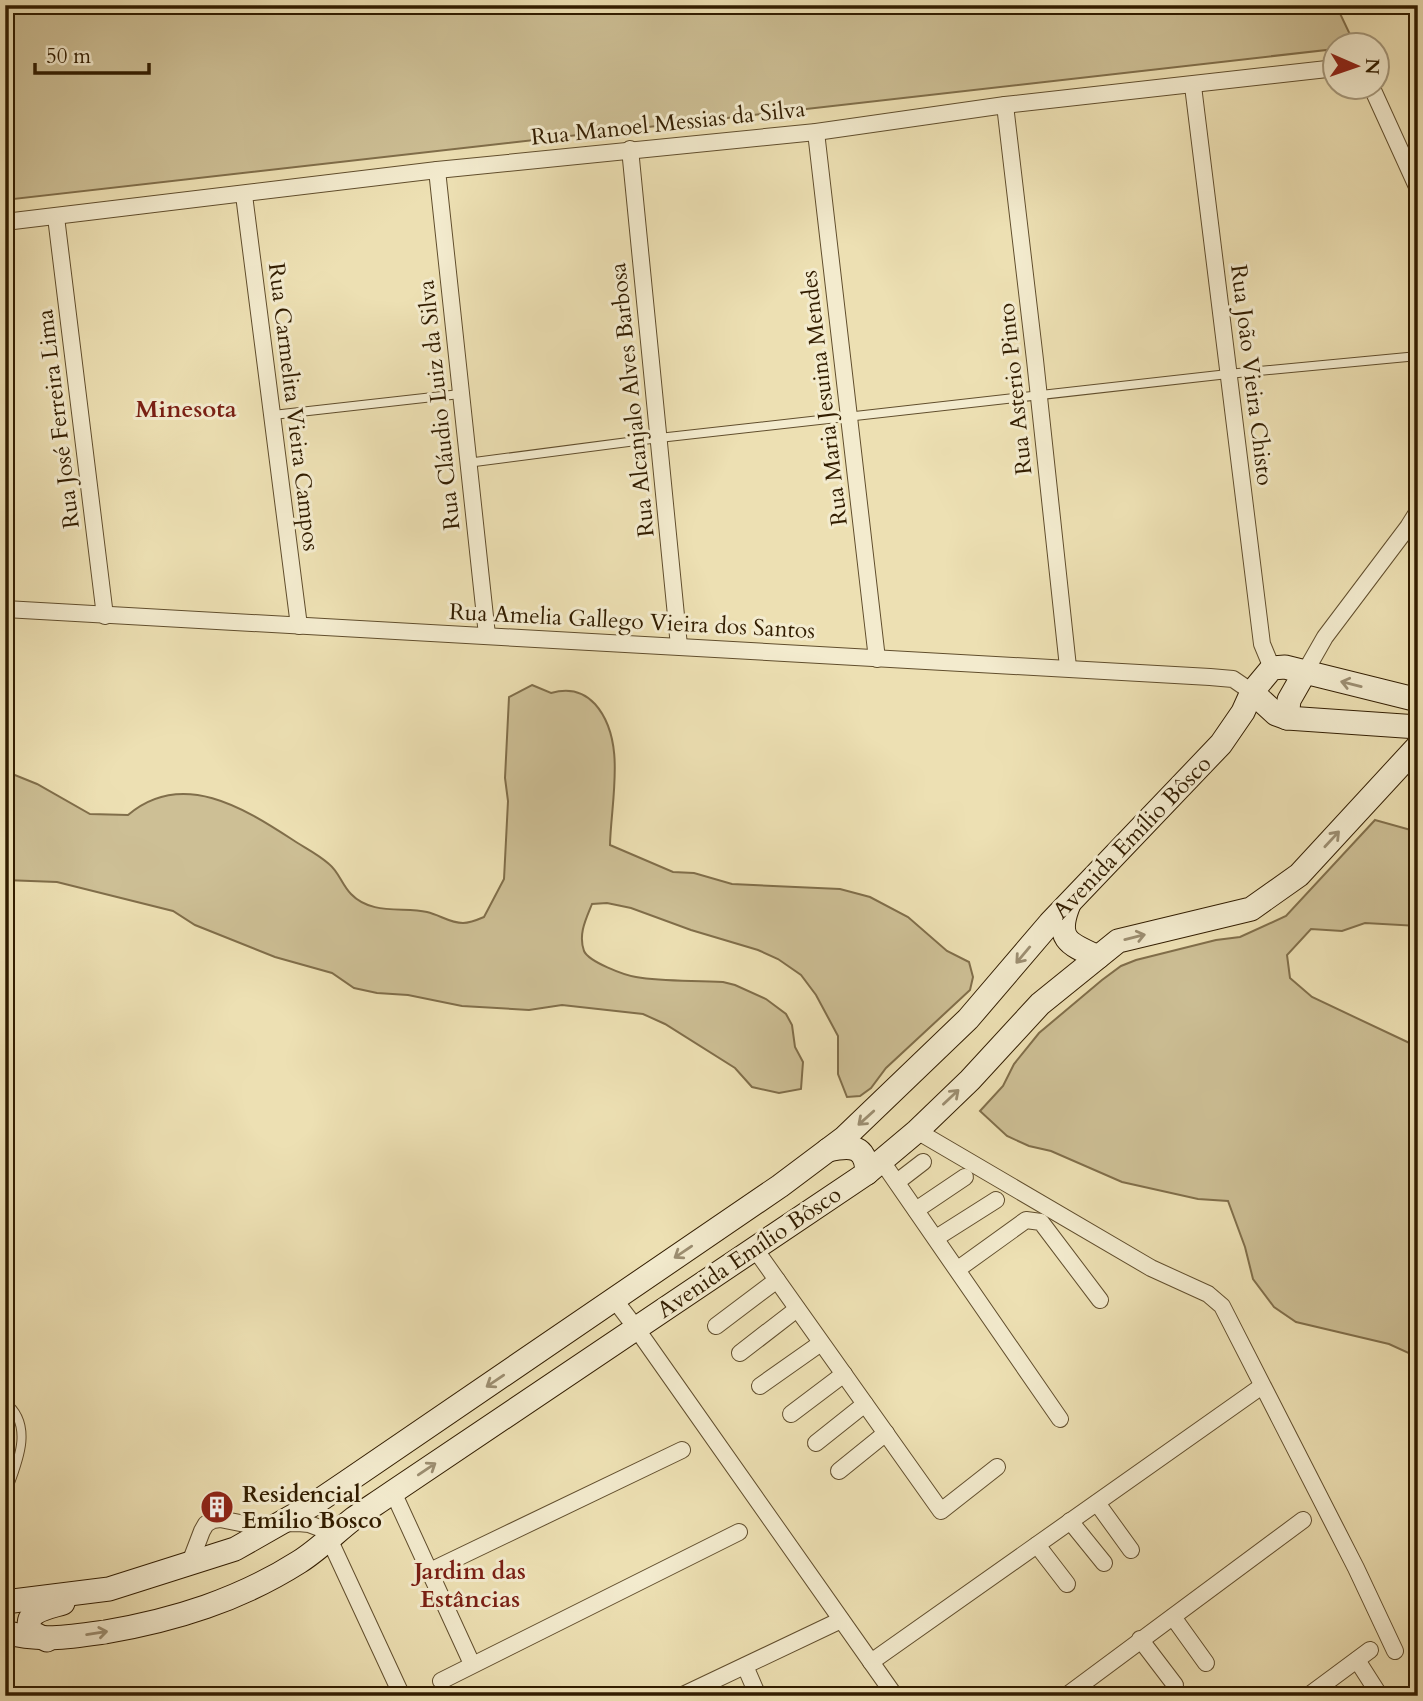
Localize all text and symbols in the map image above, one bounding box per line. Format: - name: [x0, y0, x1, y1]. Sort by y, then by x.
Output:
- scale bar: [35, 32, 149, 76]
- north arrow: [1322, 32, 1392, 102]
- text: 50 m: [46, 42, 91, 71]
- text: N: [1359, 58, 1385, 76]
- street label: Rua Manoel Messias da Silva: [529, 93, 807, 153]
- street label: Rua Carmelita Vieira Campos: [261, 261, 327, 553]
- street label: Rua Alcanjalo Alves Barbosa: [602, 261, 662, 539]
- street label: Rua João Vieira Chisto: [1223, 263, 1281, 487]
- street label: Rua Maria Jesuina Mendes: [793, 269, 855, 527]
- street label: Rua Cláudio Luiz da Silva: [410, 278, 468, 532]
- street label: Rua Asterio Pinto: [991, 301, 1039, 477]
- street label: Rua José Ferreira Lima: [29, 308, 87, 530]
- district label: Minesota: [135, 393, 237, 426]
- street label: Rua Amelia Gallego Vieira dos Santos: [448, 596, 816, 646]
- one-way arrow: [1341, 677, 1363, 690]
- street label: Avenida Emílio Bôsco: [1046, 749, 1218, 925]
- one-way arrow: [1324, 830, 1340, 848]
- one-way arrow: [1123, 930, 1146, 943]
- one-way arrow: [1016, 945, 1031, 963]
- one-way arrow: [942, 1089, 959, 1106]
- one-way arrow: [857, 1109, 875, 1125]
- street label: Avenida Emílio Bôsco: [651, 1179, 847, 1325]
- one-way arrow: [674, 1245, 693, 1260]
- one-way arrow: [486, 1374, 505, 1388]
- one-way arrow: [417, 1462, 436, 1477]
- place label: Residencial Emilio Bosco: [242, 1479, 382, 1536]
- building icon: Residencial Emilio Bosco: [198, 1488, 236, 1526]
- district label: Jardim das Estâncias: [411, 1555, 526, 1616]
- one-way arrow: [85, 1626, 107, 1639]

